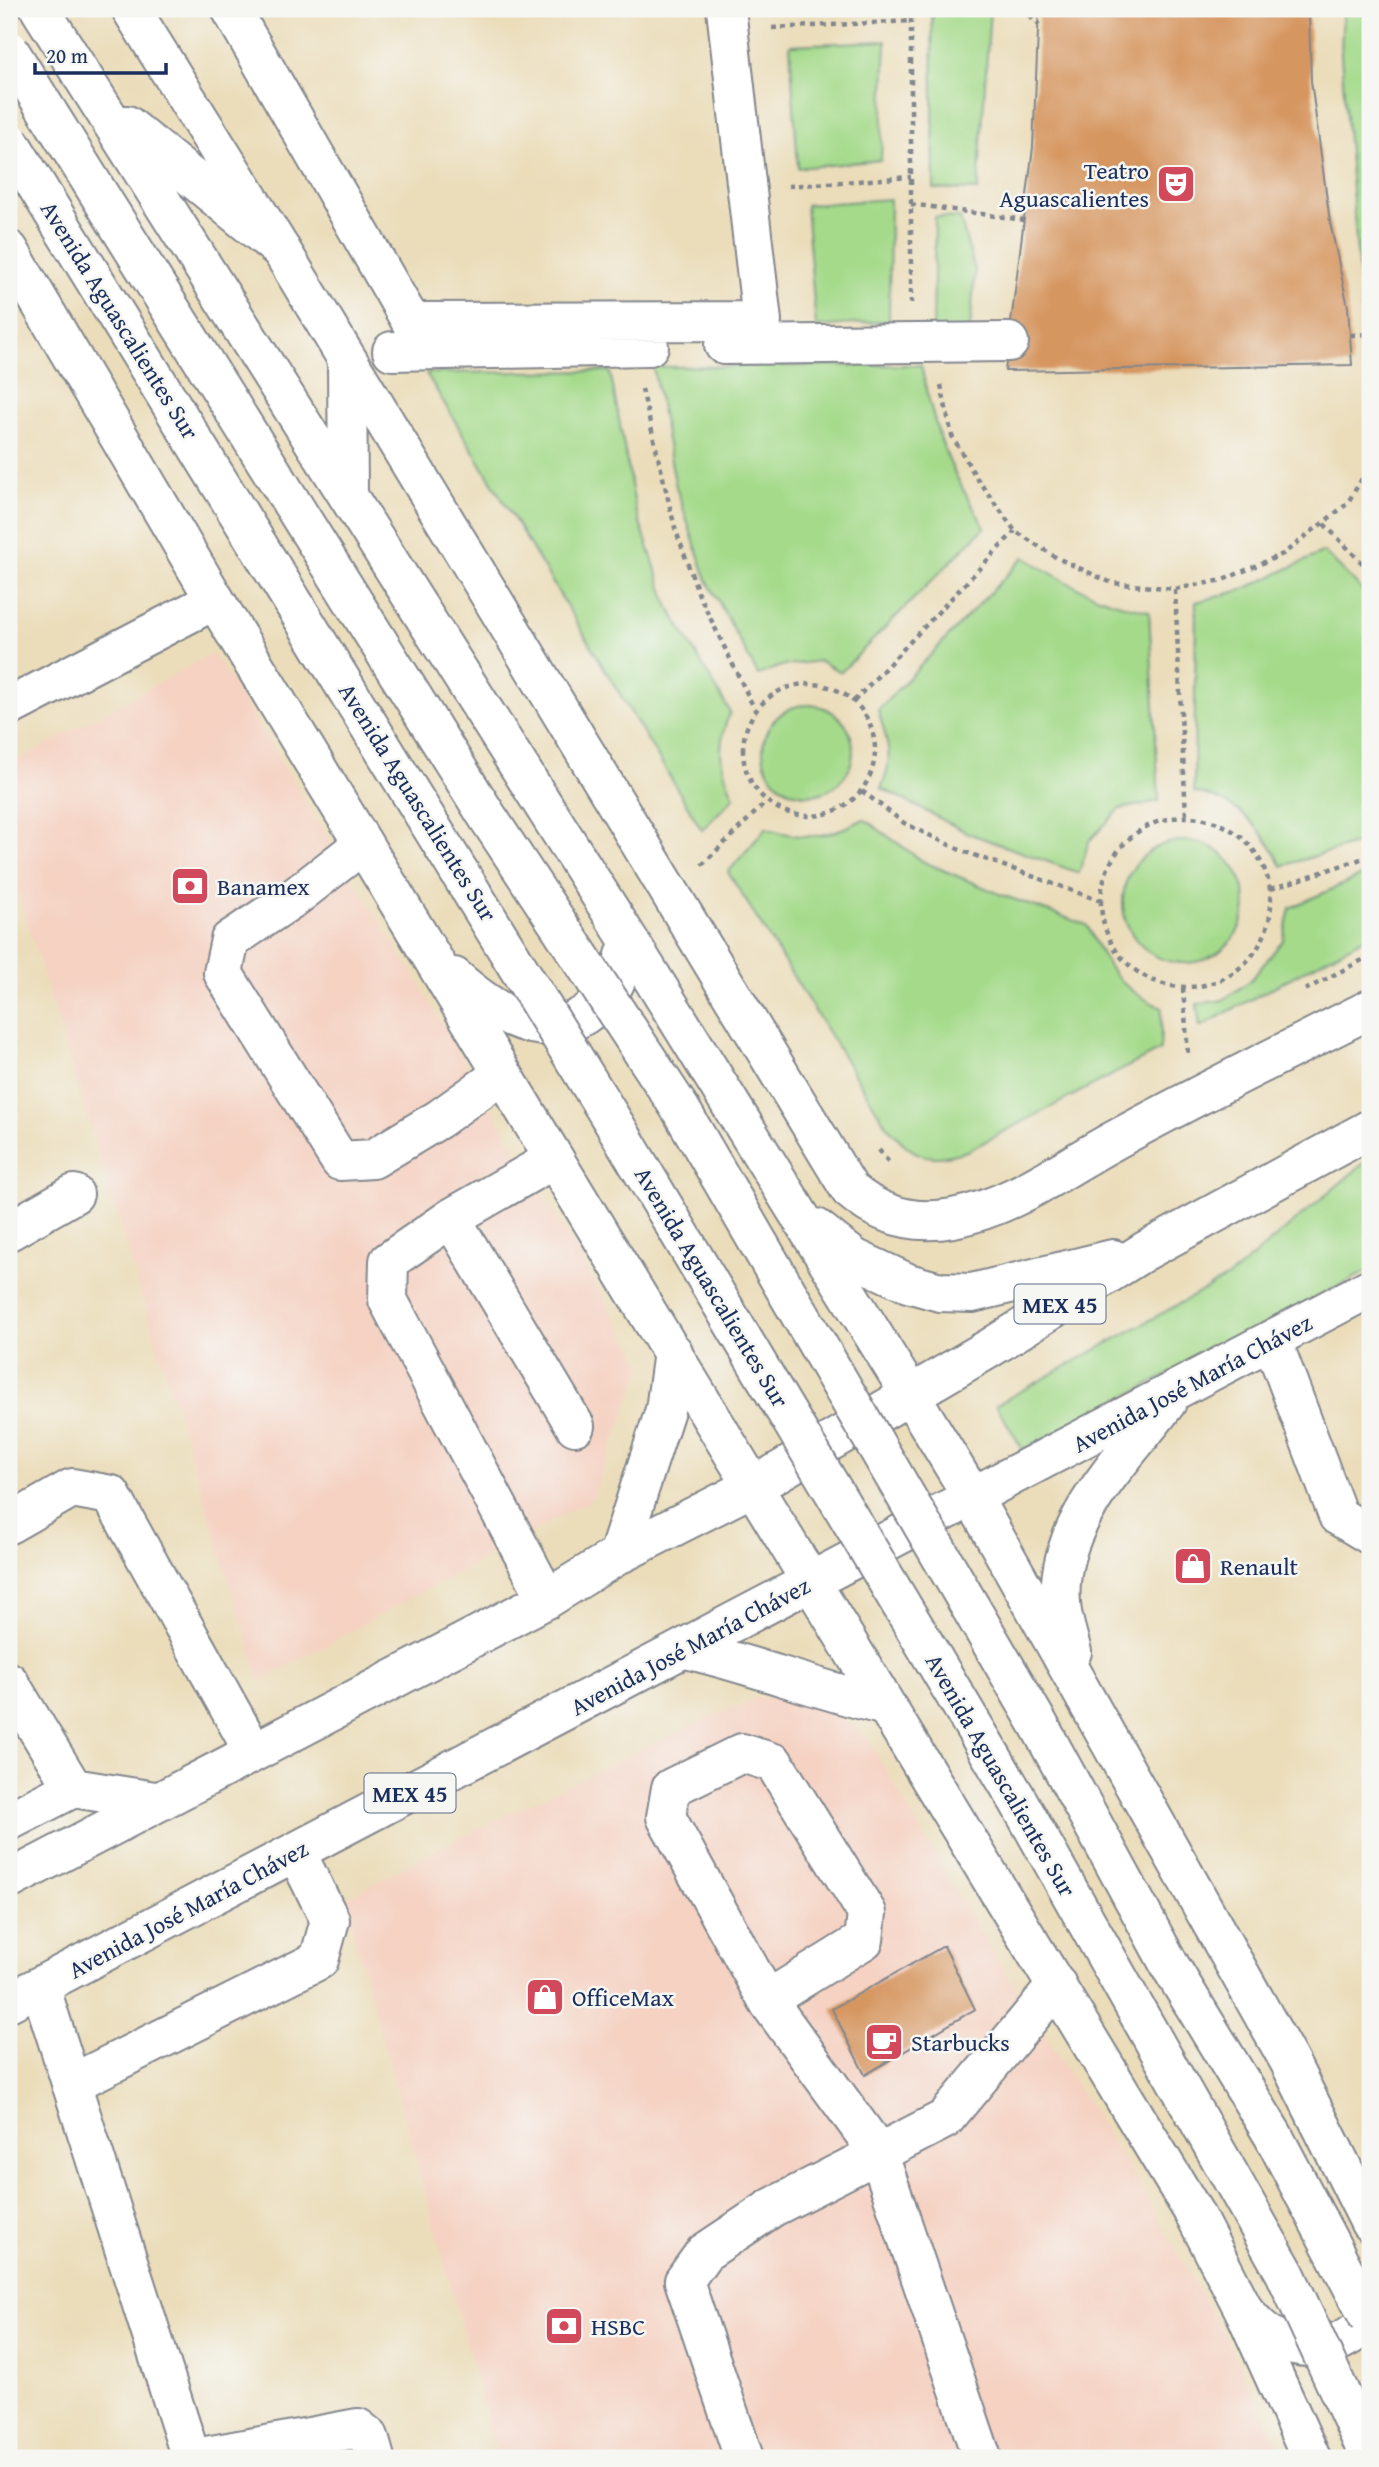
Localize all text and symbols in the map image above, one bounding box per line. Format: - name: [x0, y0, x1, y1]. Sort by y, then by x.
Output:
- scale bar: [35, 32, 166, 76]
- text: 20 m: [46, 40, 88, 71]
- place label: Teatro Aguascalientes: [999, 153, 1149, 216]
- theatre icon: Teatro Aguascalientes: [1155, 163, 1197, 205]
- street label: Avenida Aguascalientes Sur: [32, 194, 208, 446]
- street label: Avenida Aguascalientes Sur: [330, 676, 506, 928]
- bank icon: Banamex: [169, 865, 211, 907]
- place label: Banamex: [217, 869, 310, 904]
- street label: Avenida Aguascalientes Sur: [626, 1160, 798, 1414]
- road number: MEX 45: [1014, 1284, 1106, 1324]
- street label: Avenida José María Chávez: [1066, 1305, 1318, 1461]
- shop icon: Renault: [1172, 1545, 1214, 1587]
- place label: Renault: [1220, 1549, 1299, 1584]
- street label: Avenida José María Chávez: [564, 1568, 816, 1724]
- street label: Avenida Aguascalientes Sur: [917, 1647, 1085, 1903]
- road number: MEX 45: [364, 1774, 456, 1812]
- street label: Avenida José María Chávez: [62, 1831, 314, 1987]
- shop icon: OfficeMax: [524, 1976, 566, 2018]
- place label: OfficeMax: [572, 1980, 675, 2015]
- cafe icon: Starbucks: [863, 2021, 905, 2063]
- place label: Starbucks: [911, 2025, 1010, 2060]
- bank icon: HSBC: [543, 2305, 585, 2347]
- place label: HSBC: [591, 2309, 645, 2344]

